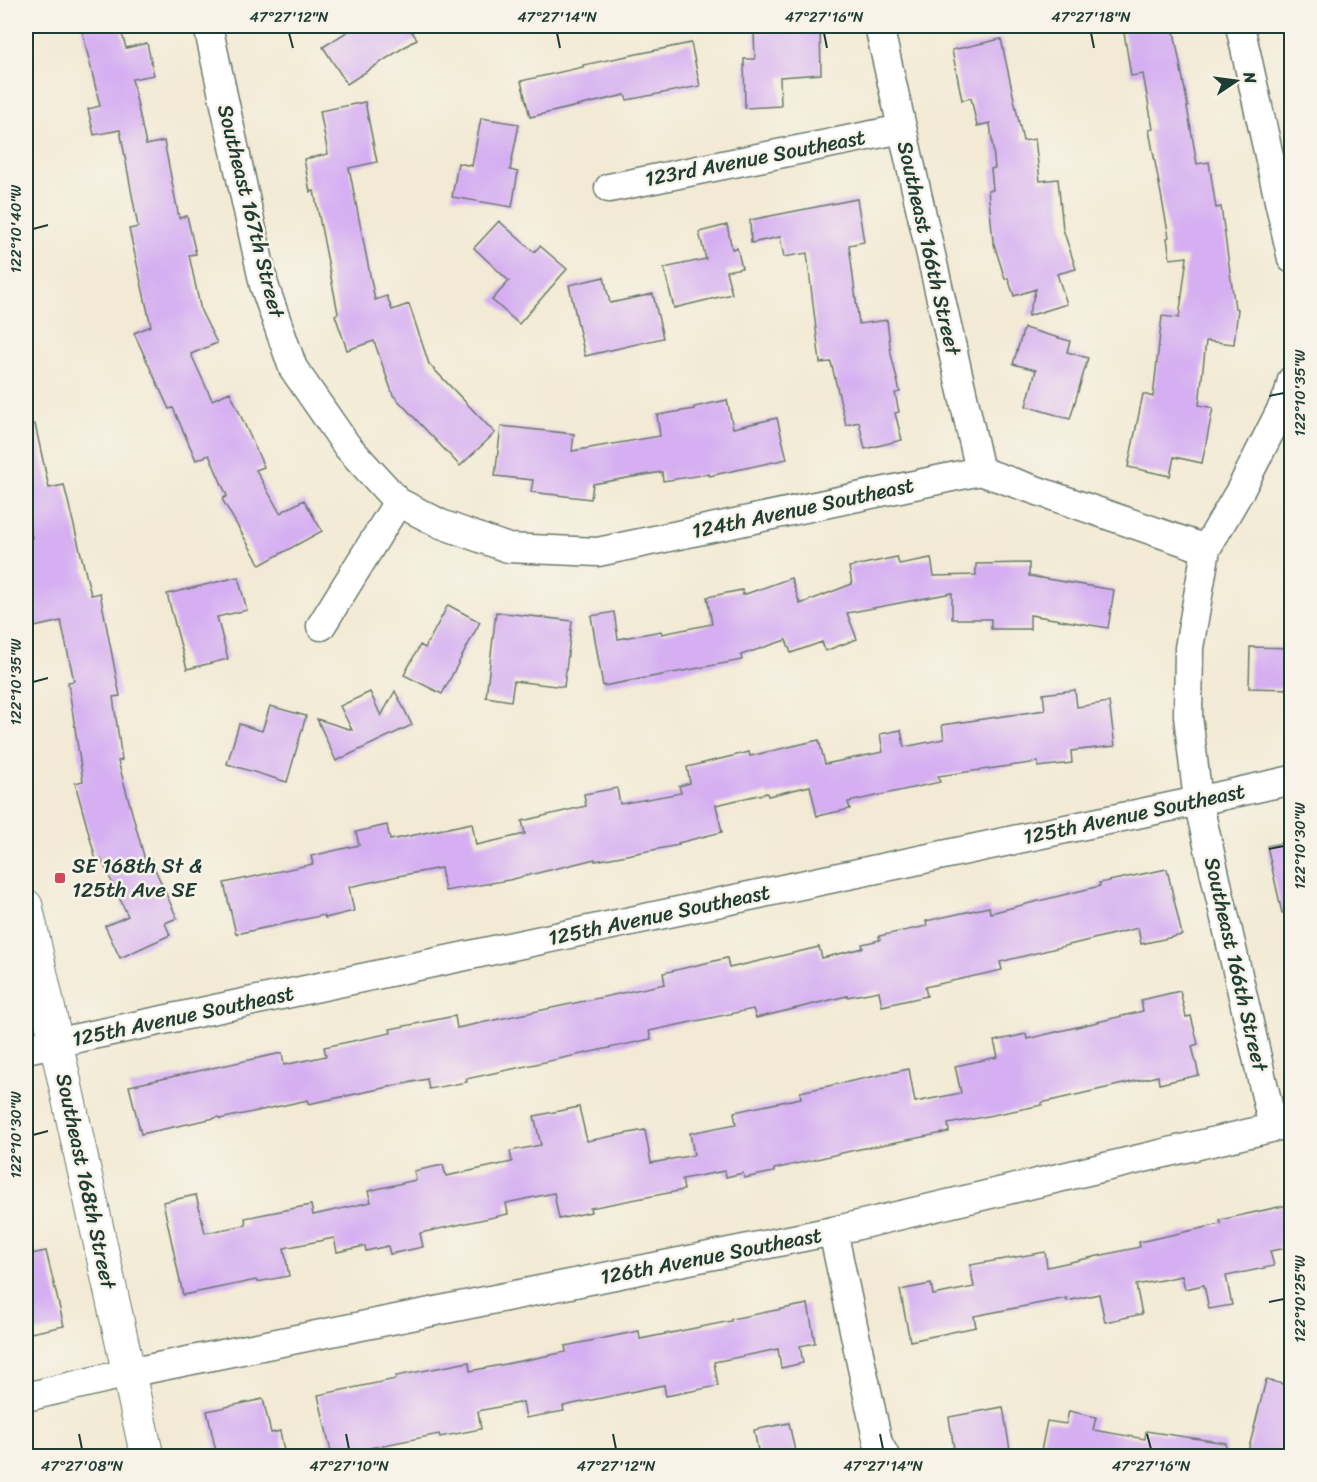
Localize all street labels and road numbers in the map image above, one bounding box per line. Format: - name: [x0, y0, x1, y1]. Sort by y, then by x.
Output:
- street label: Southeast 167th Street: [206, 100, 296, 323]
- street label: 123rd Avenue Southeast: [641, 118, 869, 198]
- street label: Southeast 166th Street: [886, 137, 972, 360]
- street label: 124th Avenue Southeast: [688, 466, 918, 550]
- street label: 125th Avenue Southeast: [1020, 772, 1248, 856]
- street label: Southeast 166th Street: [1193, 853, 1279, 1076]
- street label: 125th Avenue Southeast: [545, 873, 773, 957]
- street label: 125th Avenue Southeast: [69, 974, 297, 1058]
- street label: Southeast 168th Street: [45, 1070, 128, 1294]
- street label: 126th Avenue Southeast: [597, 1216, 825, 1296]

